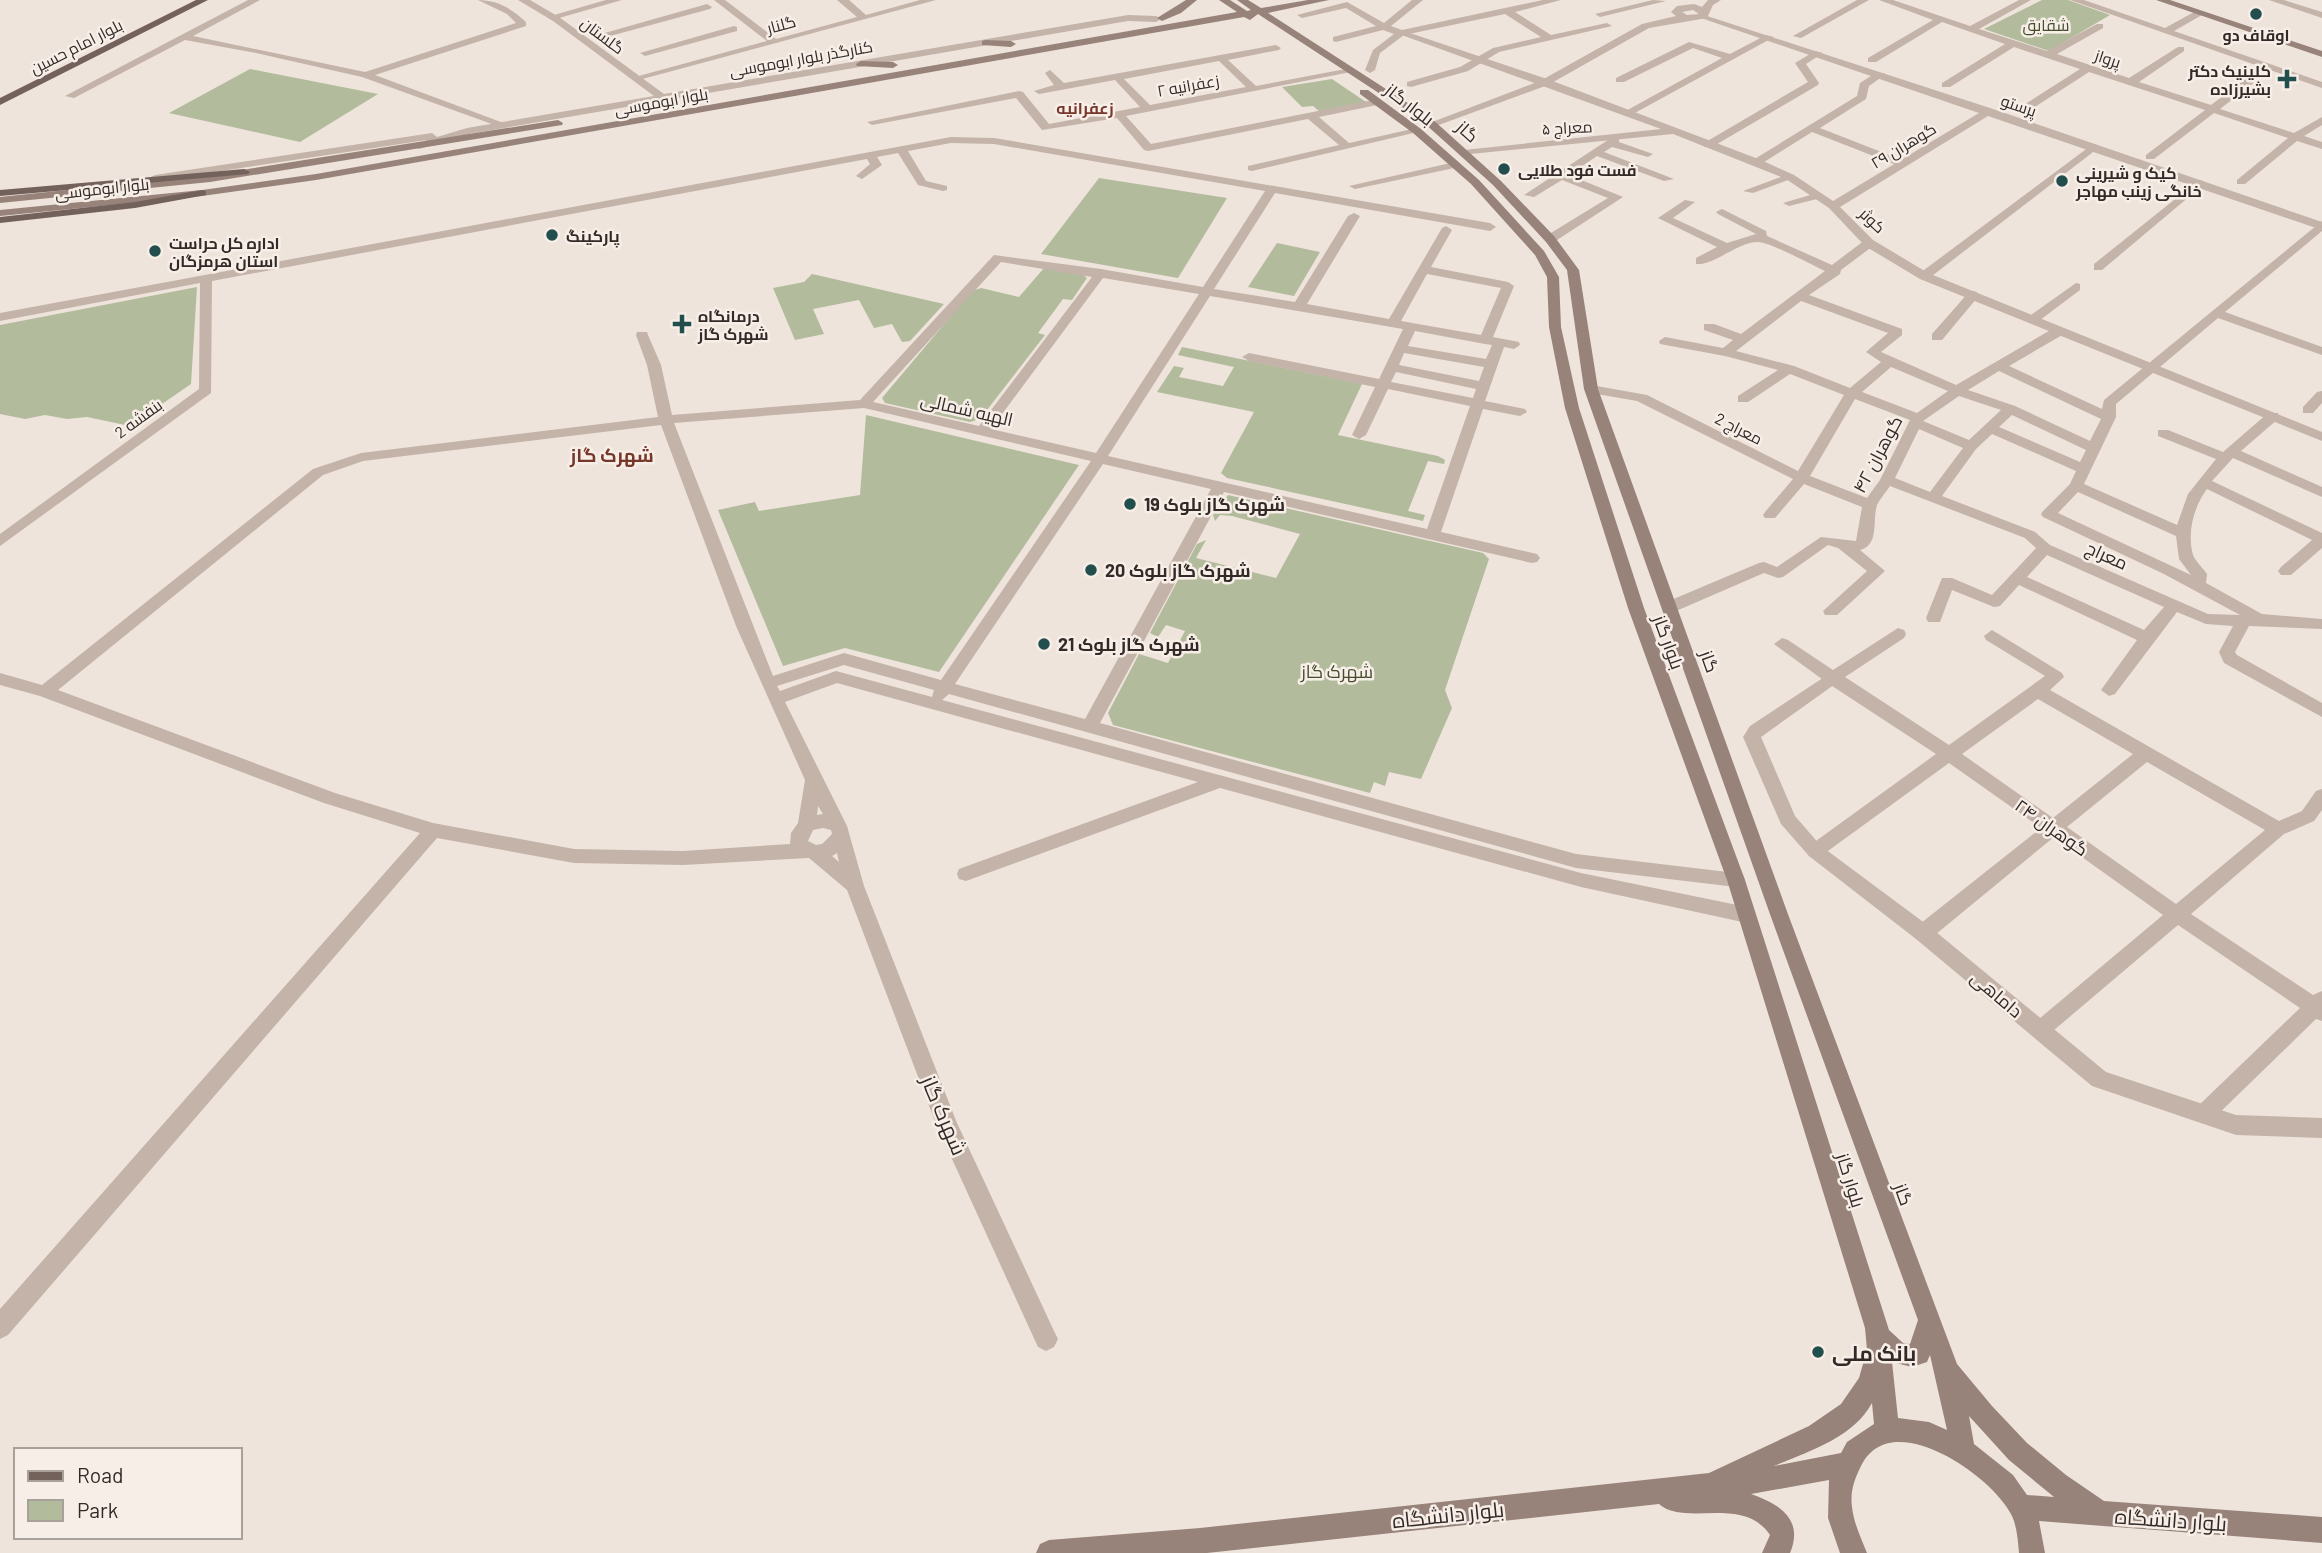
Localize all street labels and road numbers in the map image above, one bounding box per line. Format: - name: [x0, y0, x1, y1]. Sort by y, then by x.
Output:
- street label: گلنار: [763, 11, 798, 38]
- street label: گلستان: [576, 12, 629, 59]
- street label: بلوار امام حسین: [27, 15, 127, 80]
- street label: کنارگذر بلوار ابوموسی: [728, 36, 875, 82]
- street label: پرواز: [2091, 45, 2124, 74]
- street label: زعفرانیه ۲: [1155, 70, 1221, 101]
- street label: بلوار گاز: [1380, 77, 1439, 131]
- street label: بلوار ابوموسی: [613, 83, 710, 121]
- street label: پرستو: [1998, 90, 2040, 123]
- street label: گاز: [1451, 115, 1484, 147]
- street label: معراج ۵: [1541, 116, 1593, 141]
- street label: گوهران ۲۹: [1867, 118, 1940, 174]
- street label: بلوار ابوموسی: [54, 174, 150, 204]
- street label: کوثر: [1855, 203, 1890, 237]
- street label: الهیه شمالی: [918, 388, 1015, 431]
- street label: بنفشه 2: [111, 394, 166, 442]
- street label: معراج 2: [1711, 408, 1766, 451]
- street label: گوهران ۴۲: [1848, 412, 1907, 497]
- street label: معراج: [2082, 536, 2131, 576]
- street label: بلوار گاز: [1648, 611, 1689, 672]
- street label: گاز: [1695, 646, 1724, 676]
- street label: گوهران ۲۴: [2011, 794, 2093, 861]
- street label: داماهی: [1966, 966, 2027, 1023]
- street label: شهرک گاز: [915, 1070, 973, 1159]
- street label: بلوار گاز: [1831, 1149, 1870, 1210]
- street label: گاز: [1889, 1179, 1918, 1209]
- street label: بلوار دانشگاه: [1391, 1496, 1505, 1533]
- street label: بلوار دانشگاه: [2114, 1503, 2228, 1536]

